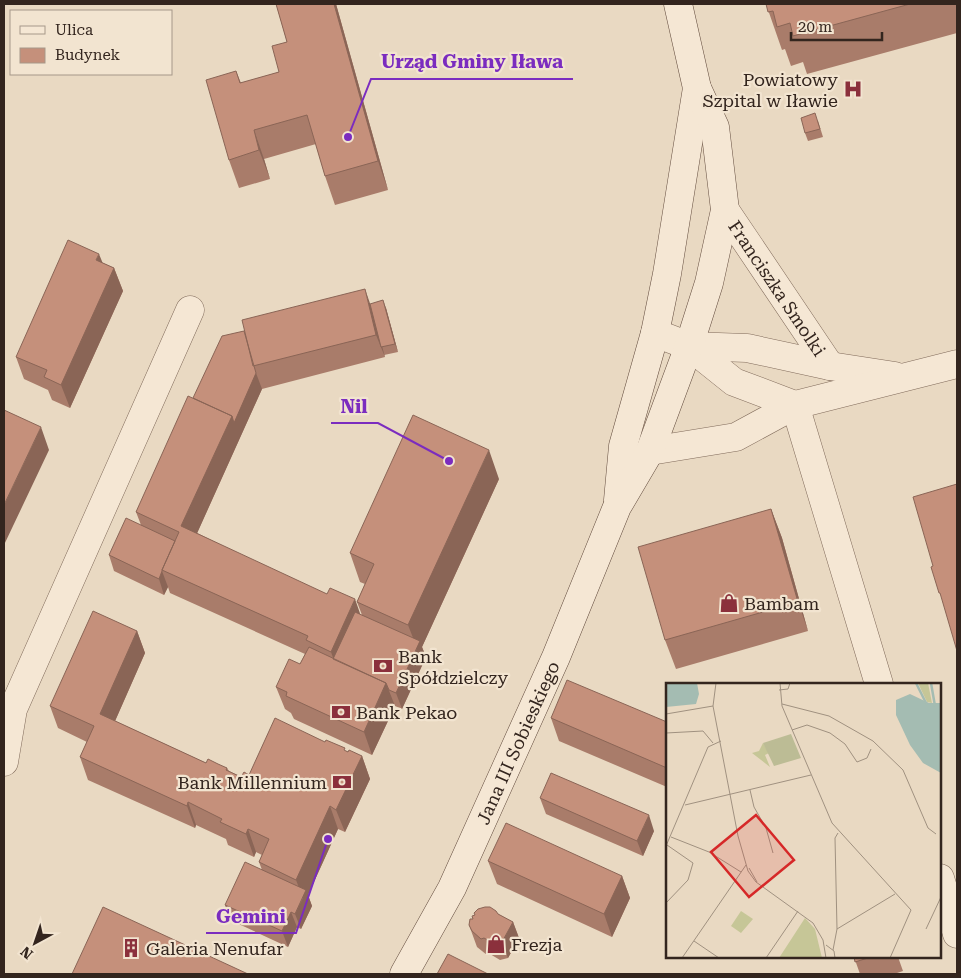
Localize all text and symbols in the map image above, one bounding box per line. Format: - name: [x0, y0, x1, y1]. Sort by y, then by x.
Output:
- legend: [10, 10, 172, 75]
- scale bar: [791, 10, 882, 42]
- text: 20 m: [798, 18, 833, 36]
- text: Ulica: [55, 21, 93, 39]
- callout: Urząd Gminy Iława: [371, 45, 573, 79]
- text: Budynek: [55, 46, 120, 64]
- text: Urząd Gminy Iława: [381, 50, 563, 73]
- place label: Powiatowy Szpital w Iławie: [703, 69, 838, 111]
- hospital icon: Powiatowy Szpital w Iławie: [842, 78, 864, 100]
- street label: Franciszka Smolki: [725, 216, 831, 360]
- callout: Nil: [331, 389, 378, 423]
- text: Nil: [340, 395, 368, 418]
- shop icon: Bambam: [718, 592, 740, 614]
- place label: Bambam: [744, 593, 819, 614]
- place label: Bank Spółdzielczy: [398, 646, 508, 688]
- bank icon: Bank Spółdzielczy: [372, 655, 394, 677]
- street label: Jana III Sobieskiego: [472, 658, 563, 827]
- inset map: [666, 683, 941, 958]
- bank icon: Bank Pekao: [330, 701, 352, 723]
- place label: Bank Pekao: [356, 702, 457, 723]
- bank icon: Bank Millennium: [331, 771, 353, 793]
- place label: Bank Millennium: [177, 772, 327, 793]
- callout: Gemini: [206, 899, 296, 933]
- text: Gemini: [216, 905, 286, 928]
- north arrow: [10, 918, 60, 968]
- shop icon: Frezja: [485, 933, 507, 955]
- place label: Frezja: [511, 934, 563, 955]
- building icon: Galeria Nenufar: [120, 937, 142, 959]
- place label: Galeria Nenufar: [146, 938, 284, 959]
- text: N: [17, 943, 36, 963]

